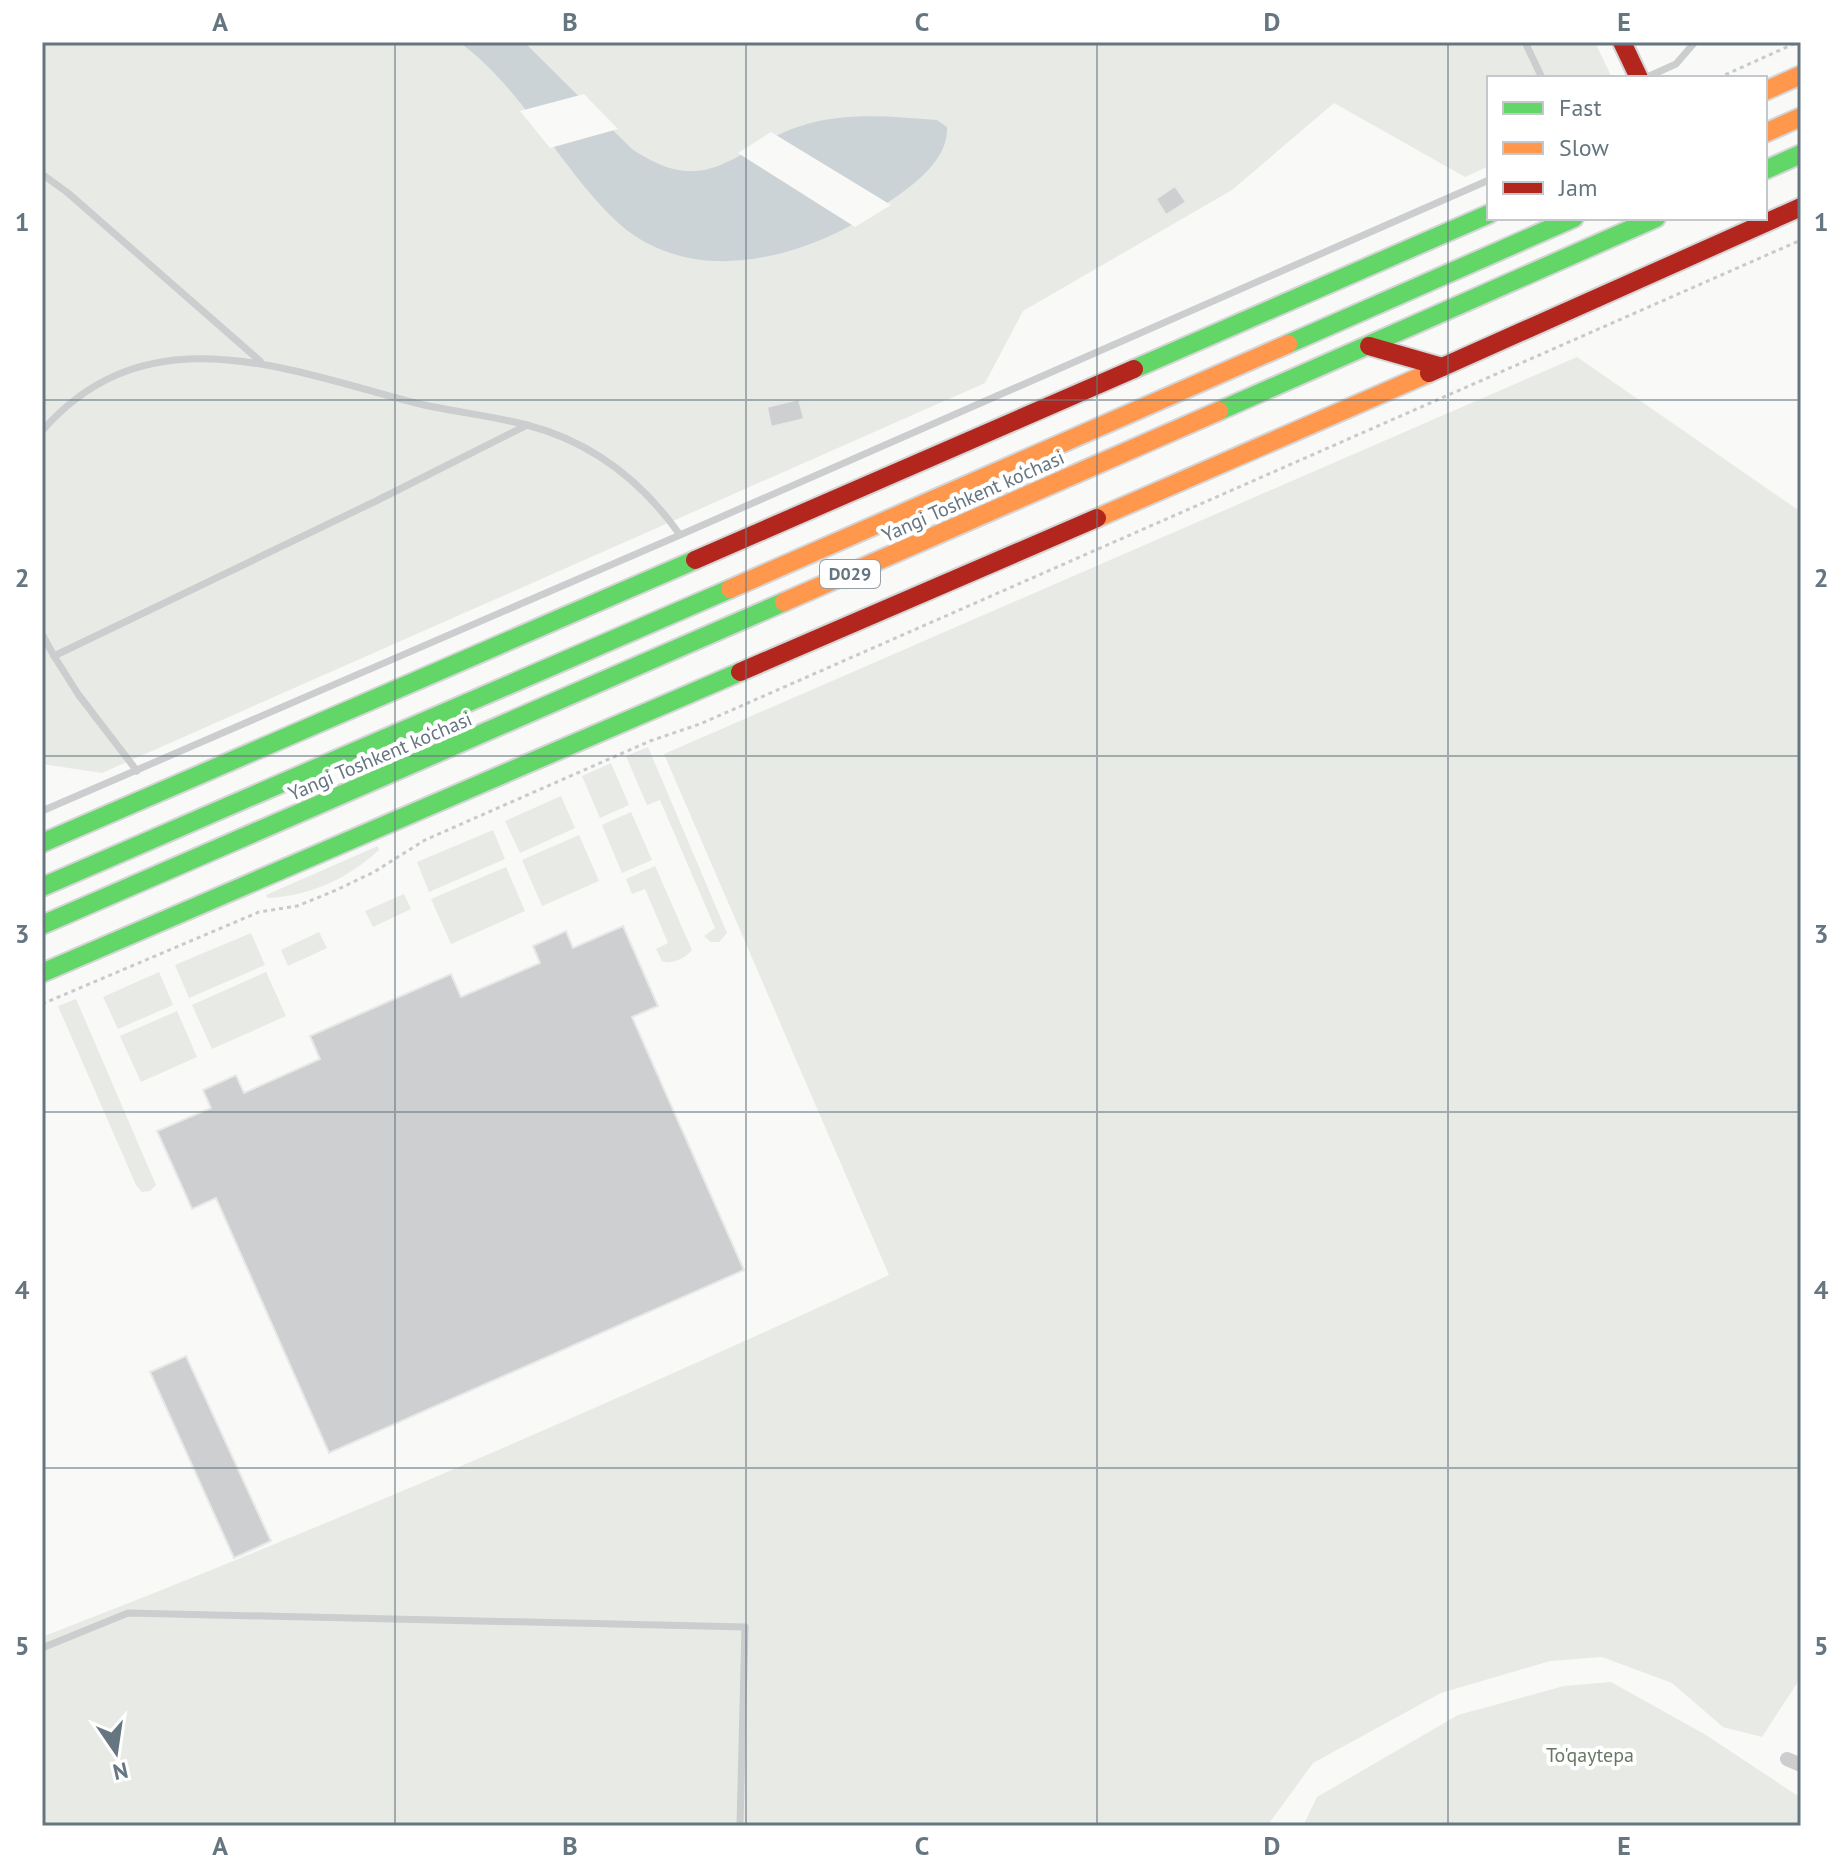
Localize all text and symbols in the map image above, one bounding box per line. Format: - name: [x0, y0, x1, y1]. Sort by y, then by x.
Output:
- text: A: [212, 5, 228, 38]
- text: B: [562, 5, 578, 38]
- text: C: [915, 5, 929, 38]
- text: D: [1264, 5, 1280, 38]
- text: E: [1617, 5, 1631, 38]
- legend: [1487, 76, 1767, 220]
- text: Fast: [1559, 92, 1602, 123]
- text: Slow: [1559, 132, 1609, 163]
- text: Jam: [1558, 172, 1597, 203]
- text: 1: [15, 205, 29, 238]
- text: 1: [1814, 205, 1828, 238]
- street label: Yangi Toshkent ko‘chasi: [878, 444, 1068, 548]
- road number: D029: [820, 560, 880, 588]
- text: 2: [15, 561, 29, 594]
- text: 2: [1814, 561, 1828, 594]
- street label: Yangi Toshkent ko‘chasi: [284, 706, 476, 806]
- text: 3: [15, 917, 29, 950]
- text: 3: [1814, 917, 1828, 950]
- text: 4: [15, 1273, 30, 1306]
- text: 4: [1814, 1273, 1829, 1306]
- text: 5: [15, 1629, 29, 1662]
- text: 5: [1814, 1629, 1828, 1662]
- north arrow: [76, 1712, 156, 1792]
- park label: To'qaytepa: [1546, 1742, 1634, 1768]
- text: N: [110, 1756, 131, 1787]
- text: A: [212, 1829, 228, 1862]
- text: B: [562, 1829, 578, 1862]
- text: C: [915, 1829, 929, 1862]
- text: D: [1264, 1829, 1280, 1862]
- text: E: [1617, 1829, 1631, 1862]

